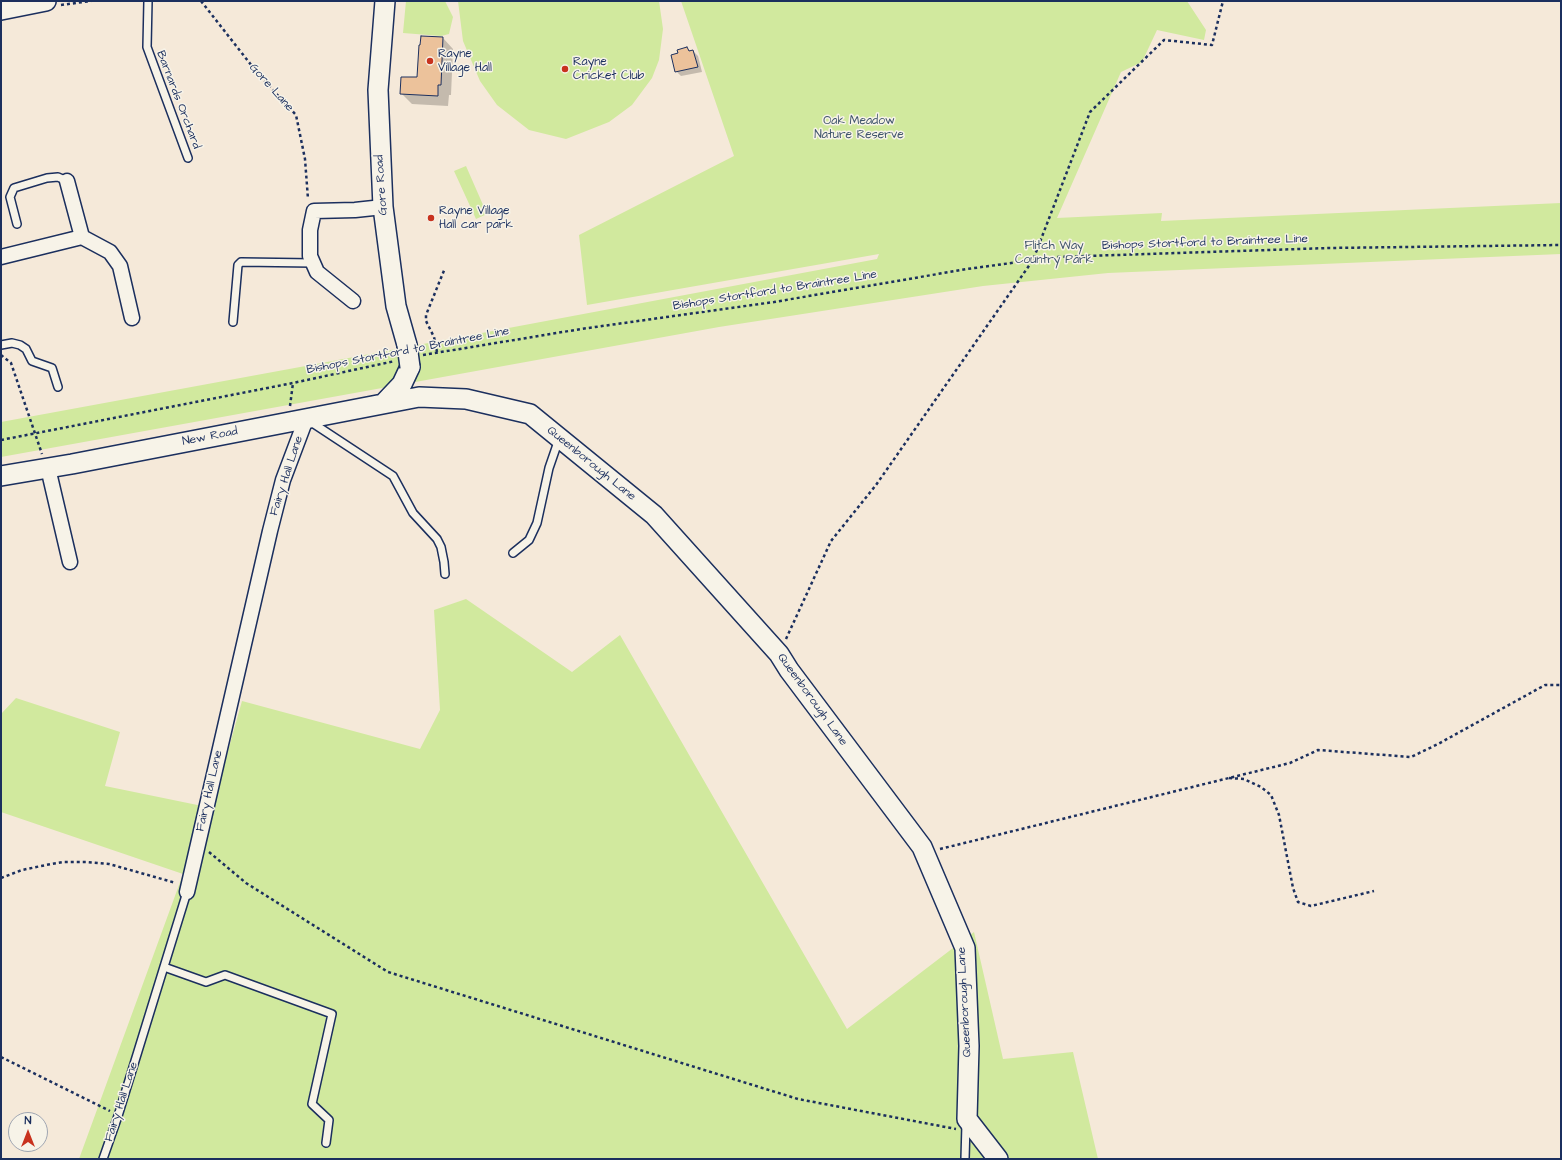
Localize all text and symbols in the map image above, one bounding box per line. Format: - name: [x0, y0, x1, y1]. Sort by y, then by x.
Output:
- place label: Rayne Village Hall: [438, 47, 492, 75]
- street label: Barnards Orchard: [153, 49, 203, 151]
- place label: Rayne Cricket Club: [573, 55, 644, 83]
- marker: Rayne Village Hall: [425, 56, 435, 66]
- street label: Gore Lane: [246, 61, 296, 115]
- marker: Rayne Cricket Club: [560, 64, 570, 74]
- park label: Oak Meadow Nature Reserve: [814, 114, 904, 142]
- street label: Gore Road: [373, 154, 391, 216]
- place label: Rayne Village Hall car park: [439, 204, 513, 232]
- marker: Rayne Village Hall car park: [426, 213, 436, 223]
- street label: Bishops Stortford to Braintree Line: [1102, 232, 1308, 254]
- park label: Flitch Way Country Park: [1015, 239, 1093, 267]
- street label: Bishops Stortford to Braintree Line: [672, 268, 878, 314]
- street label: Bishops Stortford to Braintree Line: [305, 324, 511, 378]
- street label: Queenborough Lane: [544, 424, 638, 504]
- street label: New Road: [181, 425, 239, 449]
- street label: Fairy Hall Lane: [267, 434, 307, 518]
- street label: Queenborough Lane: [774, 651, 850, 749]
- street label: Fairy Hall Lane: [194, 749, 226, 833]
- street label: Queenborough Lane: [955, 946, 975, 1058]
- street label: Fairy Hall Lane: [102, 1060, 142, 1144]
- north arrow: [8, 1112, 48, 1152]
- text: N: [25, 1113, 31, 1128]

